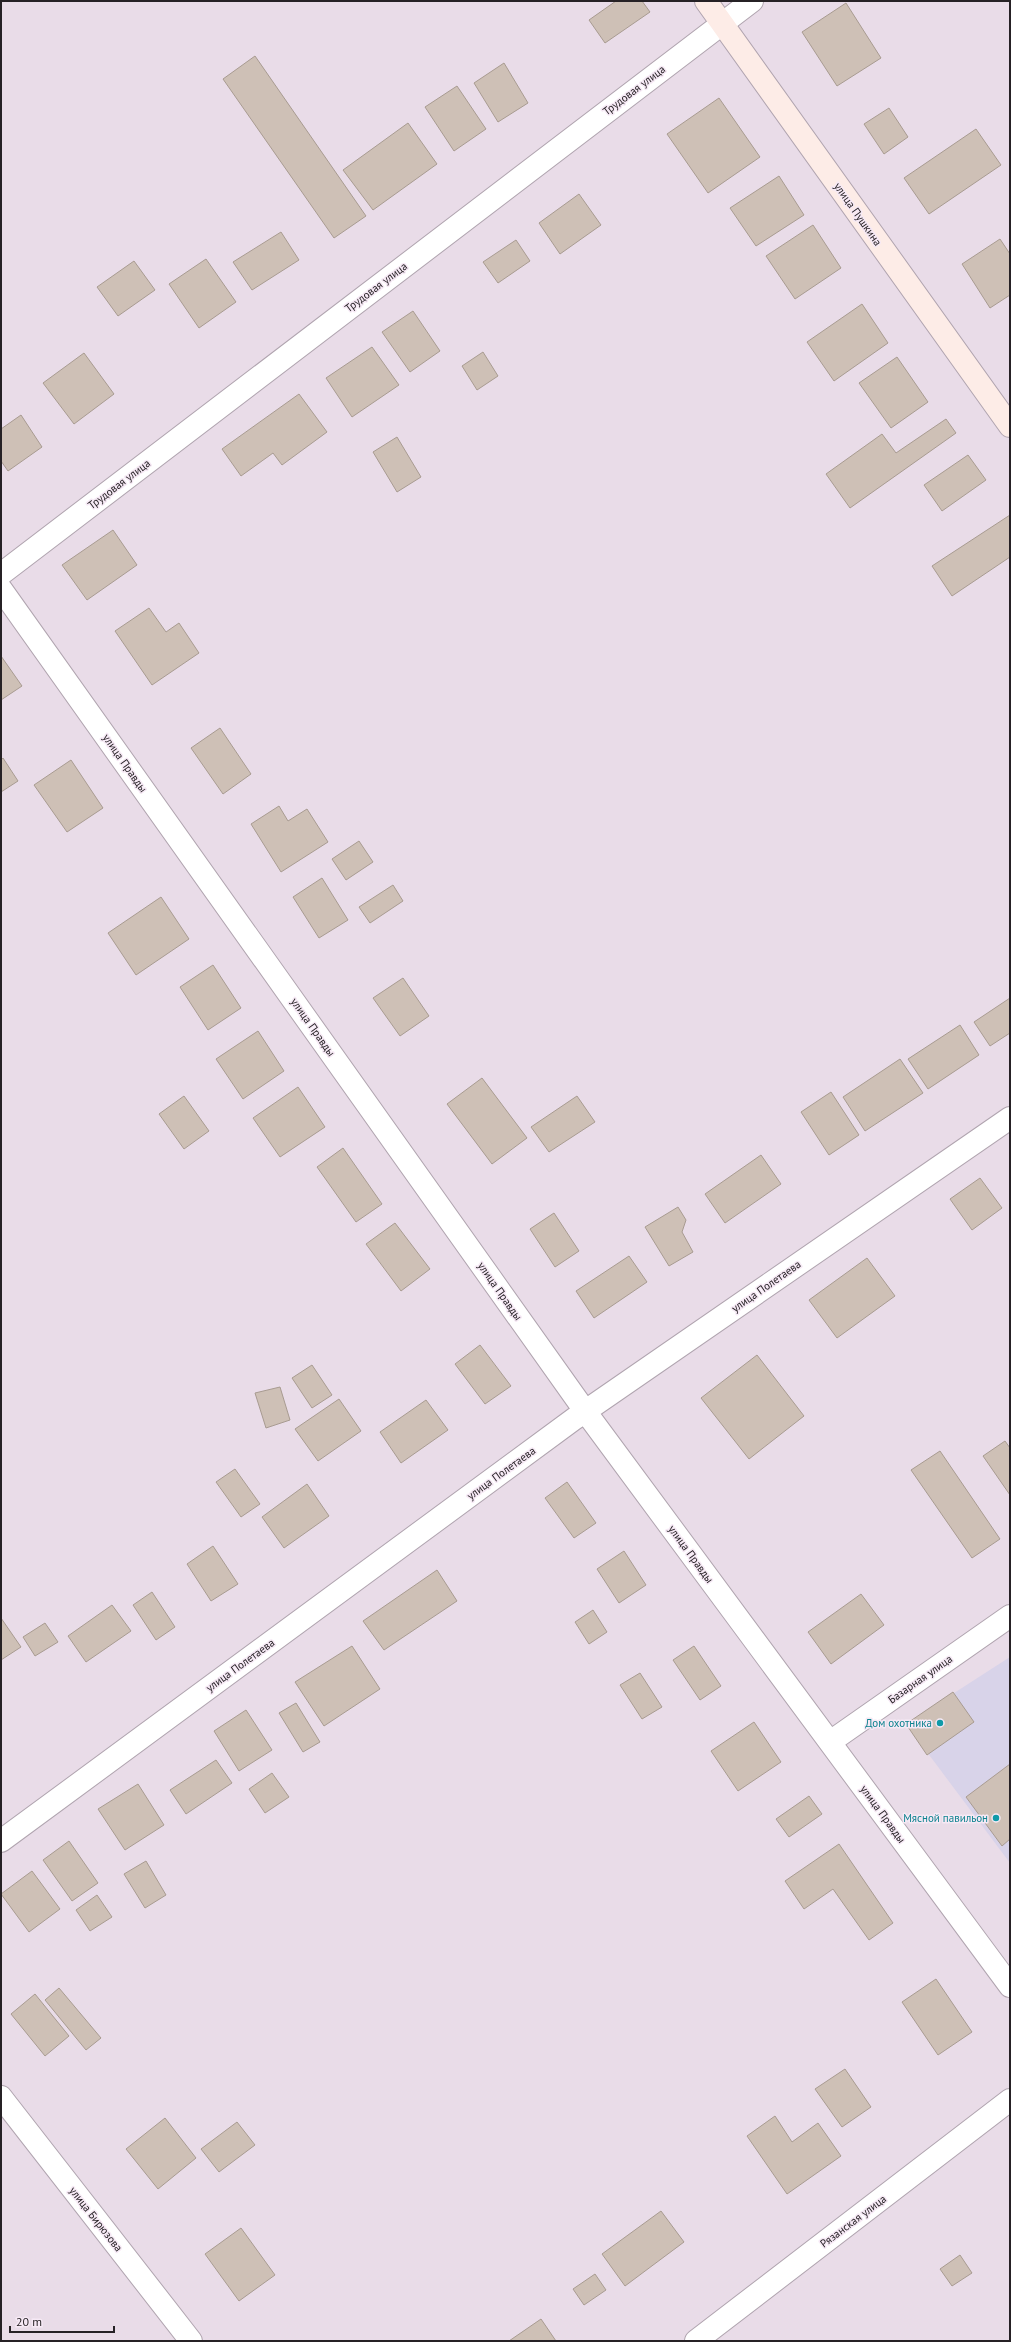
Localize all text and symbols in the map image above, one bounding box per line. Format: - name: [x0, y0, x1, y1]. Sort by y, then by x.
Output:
- street label: Трудовая улица: [600, 62, 668, 118]
- street label: улица Пушкина: [831, 180, 885, 248]
- street label: Трудовая улица: [342, 259, 410, 315]
- street label: Трудовая улица: [85, 456, 153, 512]
- street label: улица Правды: [100, 731, 150, 795]
- street label: улица Правды: [288, 995, 338, 1059]
- street label: улица Полетаева: [729, 1257, 803, 1315]
- street label: улица Правды: [475, 1259, 525, 1323]
- street label: улица Полетаева: [464, 1443, 538, 1503]
- street label: улица Правды: [665, 1522, 717, 1586]
- street label: улица Полетаева: [203, 1635, 277, 1695]
- street label: Базарная улица: [885, 1652, 955, 1706]
- place label: Дом охотника: [865, 1716, 932, 1730]
- marker: Дом охотника: [935, 1718, 945, 1728]
- street label: улица Правды: [857, 1782, 909, 1846]
- place label: Мясной павильон: [903, 1811, 988, 1825]
- marker: Мясной павильон: [991, 1813, 1001, 1823]
- street label: улица Бирюзова: [66, 2184, 126, 2254]
- street label: Рязанская улица: [817, 2192, 889, 2250]
- scale bar: [10, 2308, 114, 2334]
- text: 20 m: [16, 2314, 42, 2329]

